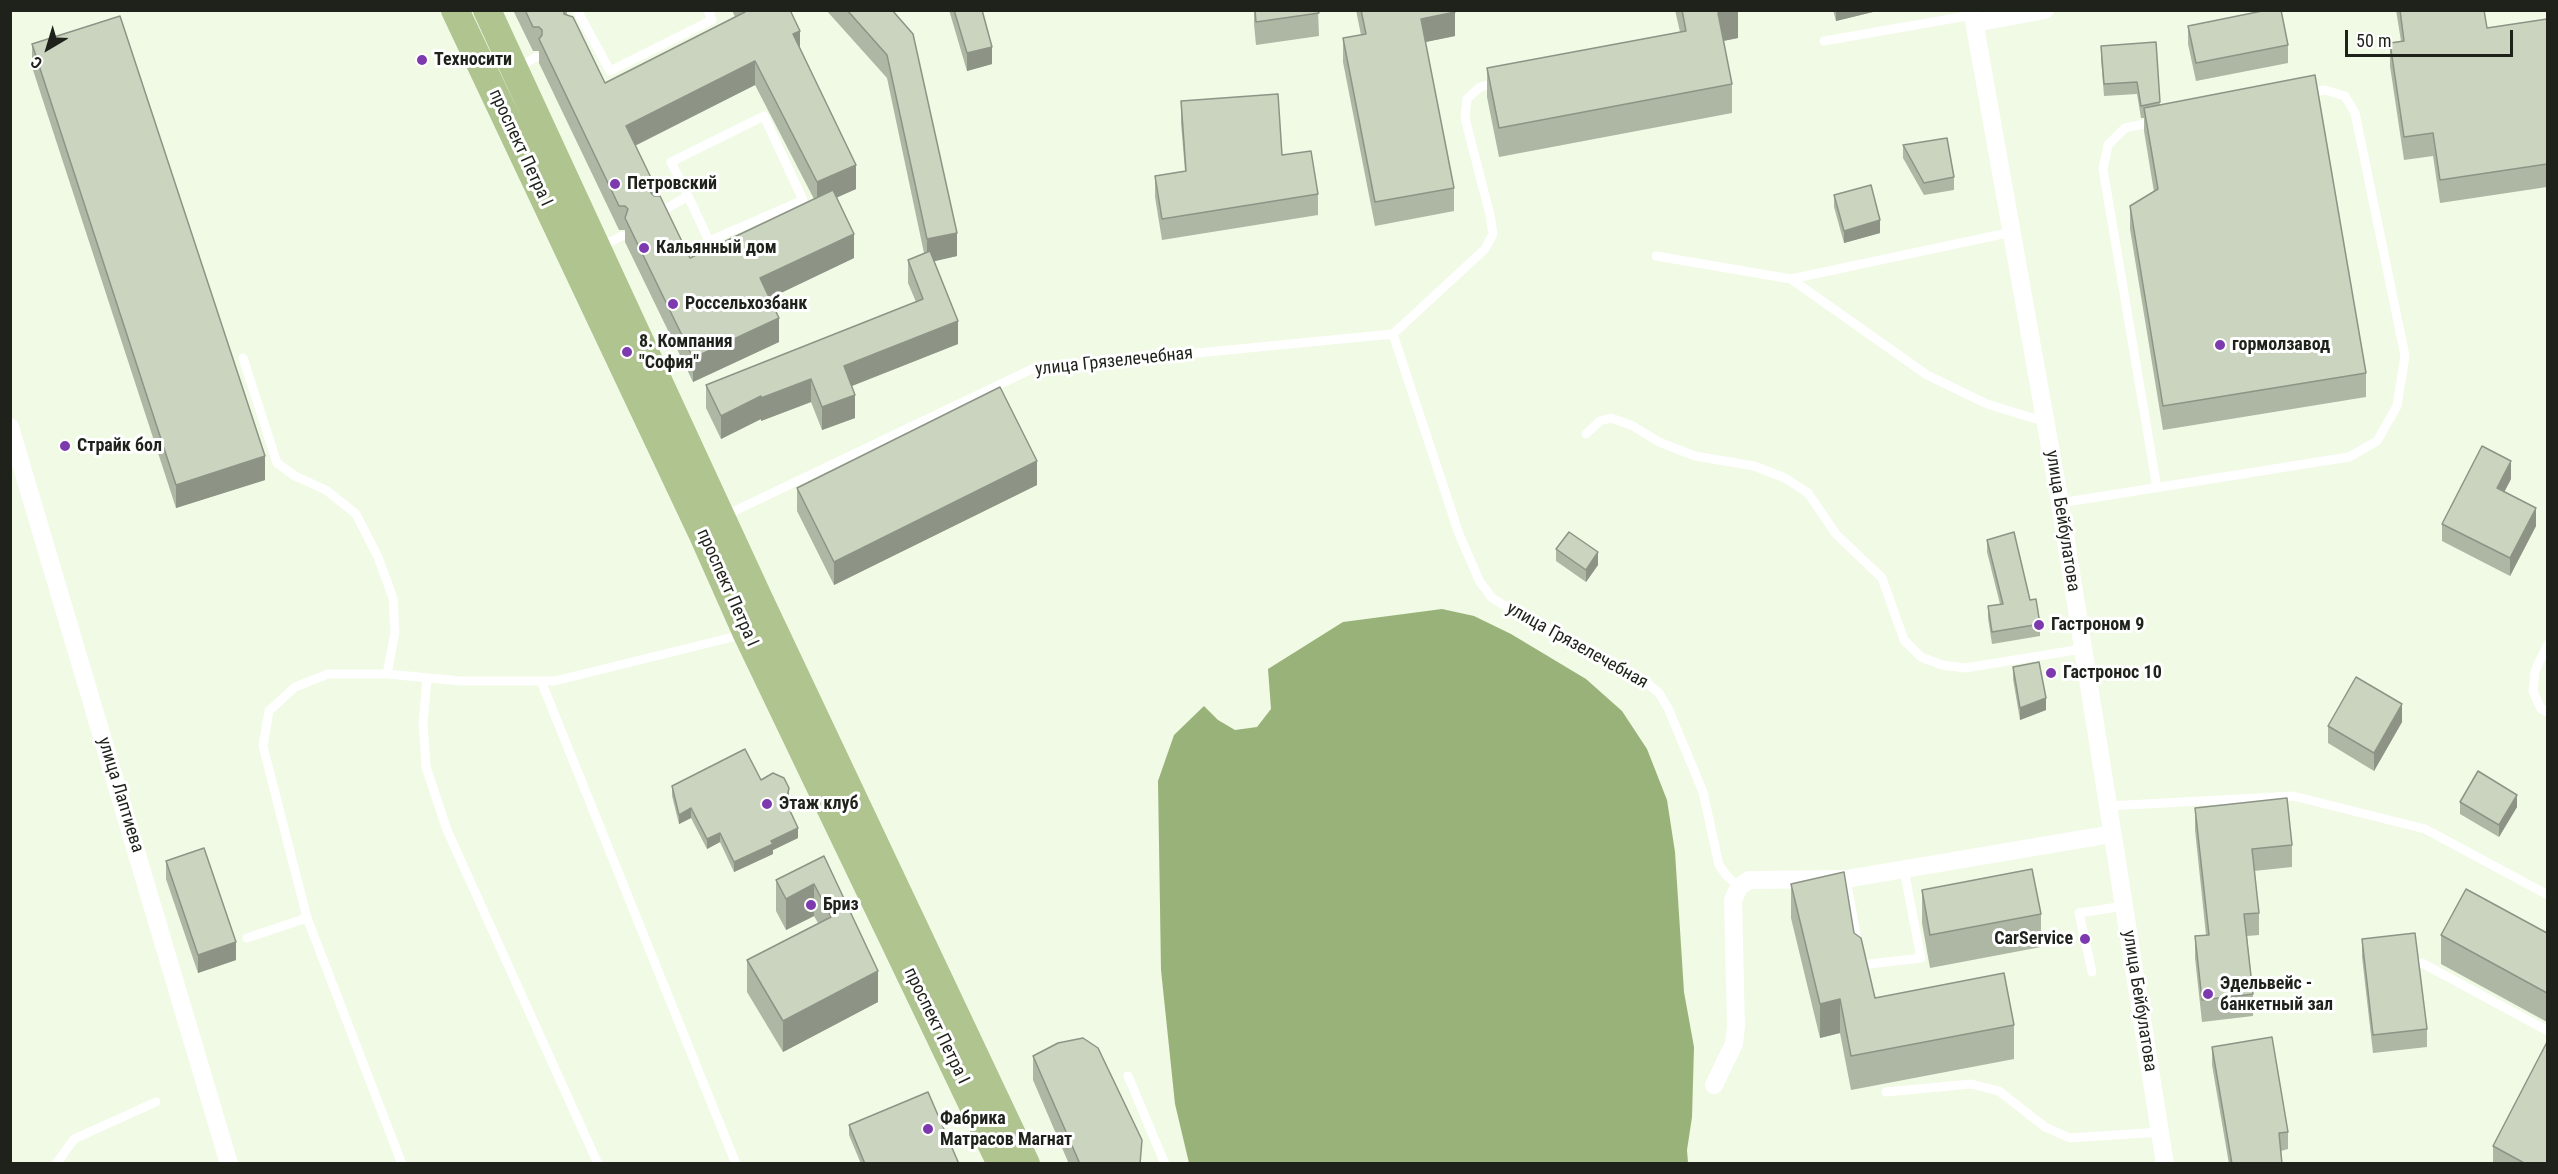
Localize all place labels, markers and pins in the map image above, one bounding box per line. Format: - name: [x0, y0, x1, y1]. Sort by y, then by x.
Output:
- place label: Техносити: [434, 49, 512, 71]
- marker: Техносити: [415, 53, 429, 67]
- place label: Петровский: [627, 173, 717, 195]
- marker: Петровский: [608, 177, 622, 191]
- place label: Кальянный дом: [656, 237, 777, 259]
- marker: Кальянный дом: [637, 241, 651, 255]
- place label: Россельхозбанк: [685, 293, 807, 315]
- marker: Россельхозбанк: [666, 297, 680, 311]
- place label: 8. Компания "София": [639, 331, 733, 374]
- place label: гормолзавод: [2232, 334, 2330, 356]
- marker: гормолзавод: [2213, 338, 2227, 352]
- marker: 8. Компания "София": [620, 345, 634, 359]
- place label: Страйк бол: [77, 435, 162, 457]
- marker: Страйк бол: [58, 439, 72, 453]
- place label: Гастроном 9: [2051, 614, 2144, 636]
- marker: Гастроном 9: [2032, 618, 2046, 632]
- place label: Гастронос 10: [2063, 662, 2162, 684]
- marker: Гастронос 10: [2044, 666, 2058, 680]
- place label: Этаж клуб: [779, 793, 858, 815]
- marker: Этаж клуб: [760, 797, 774, 811]
- place label: Бриз: [823, 894, 859, 916]
- marker: Бриз: [804, 898, 818, 912]
- place label: CarService: [1994, 928, 2073, 950]
- marker: CarService: [2078, 932, 2092, 946]
- place label: Эдельвейс - банкетный зал: [2220, 973, 2333, 1016]
- marker: Эдельвейс - банкетный зал: [2201, 987, 2215, 1001]
- place label: Фабрика Матрасов Магнат: [940, 1108, 1072, 1150]
- marker: Фабрика Матрасов Магнат: [921, 1122, 935, 1136]

